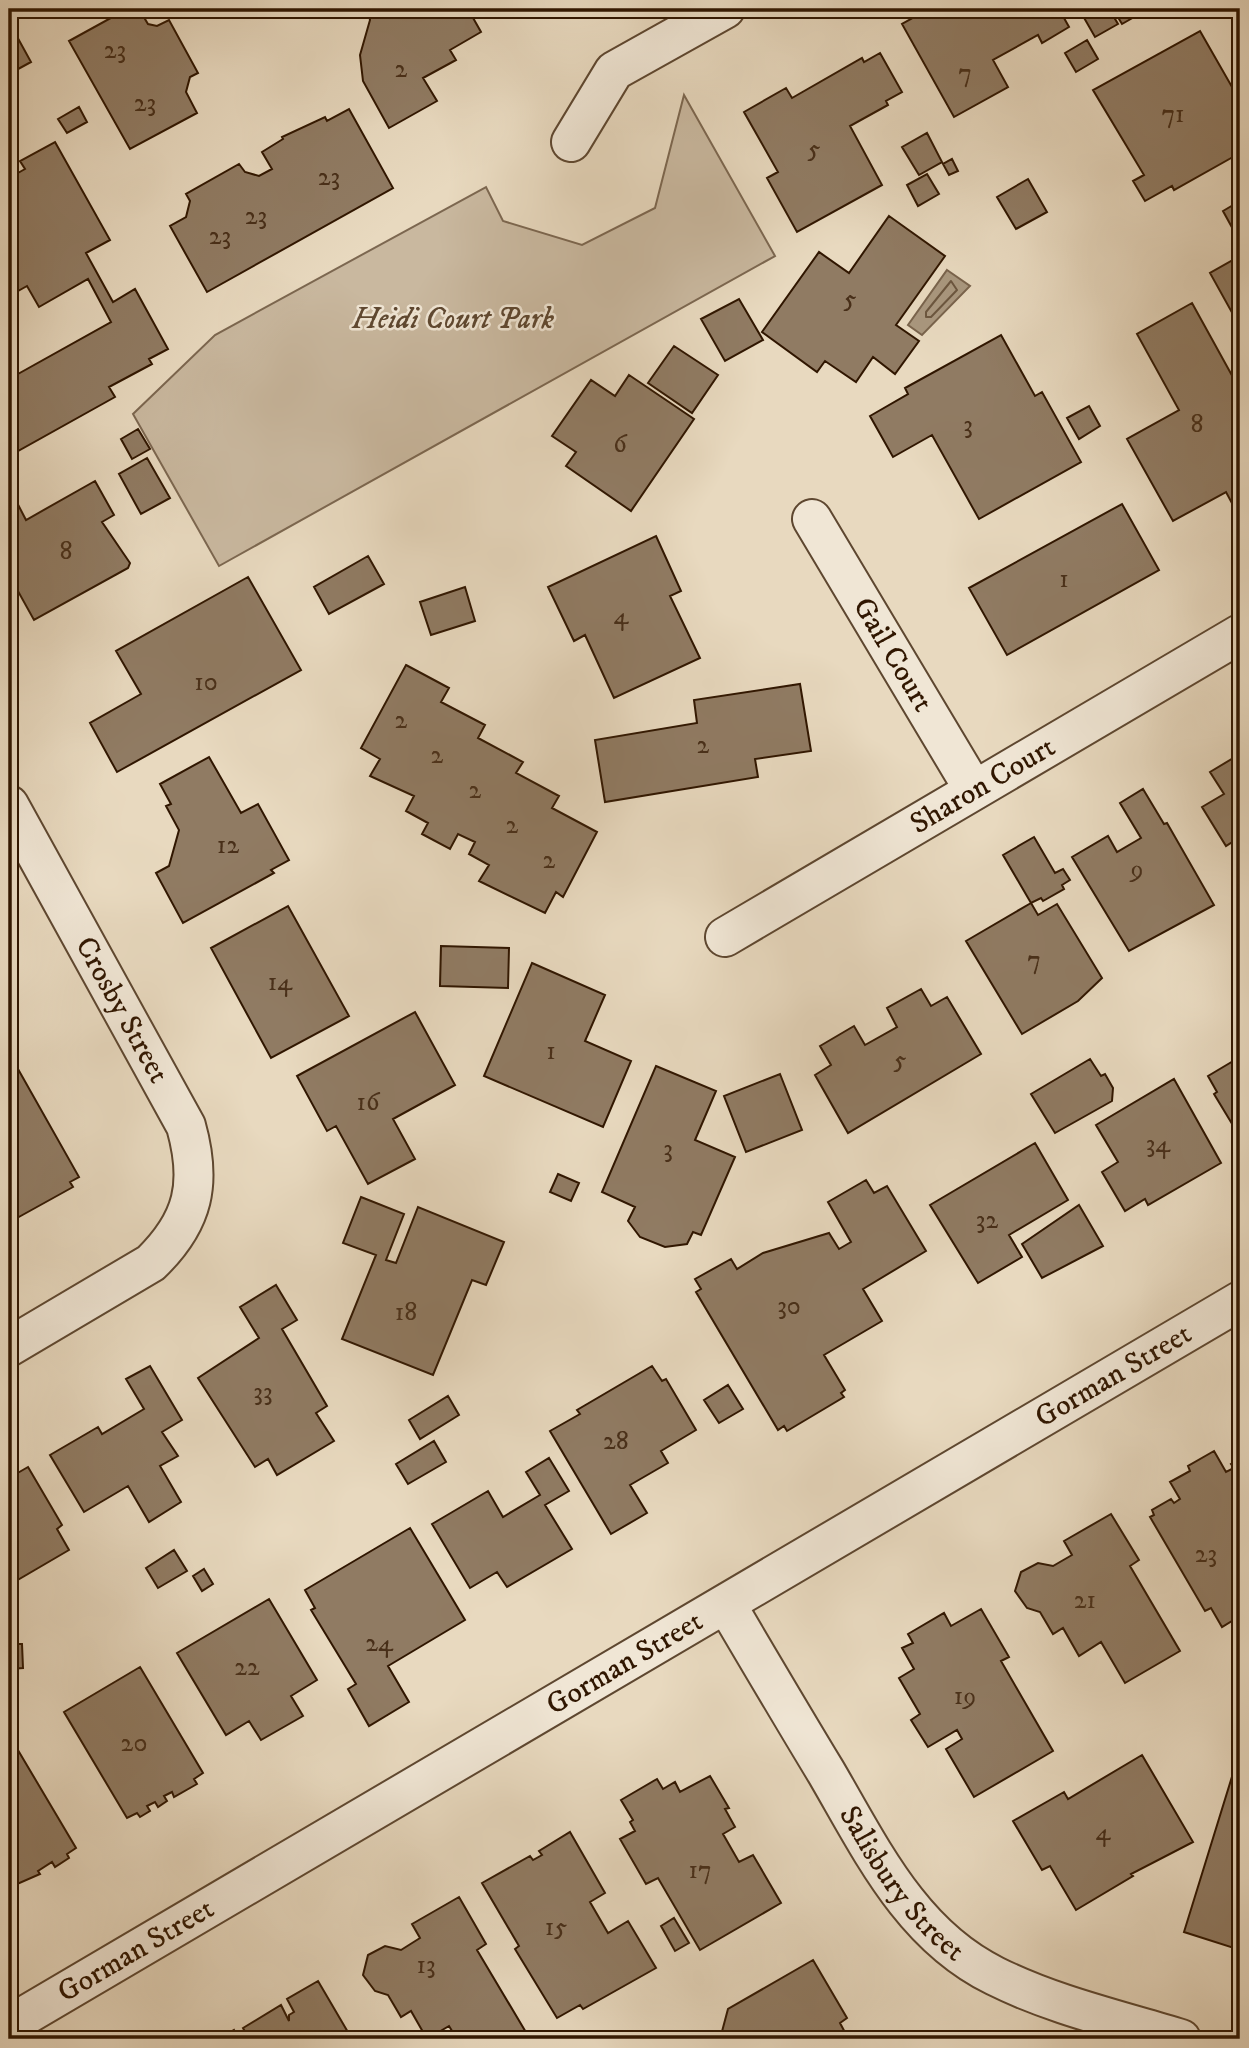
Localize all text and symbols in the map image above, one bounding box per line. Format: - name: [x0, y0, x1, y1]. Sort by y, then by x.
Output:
- house number: 23: [104, 34, 126, 67]
- house number: 2: [395, 53, 408, 86]
- house number: 7: [958, 57, 972, 90]
- house number: 23: [134, 87, 156, 120]
- house number: 71: [1161, 98, 1185, 131]
- house number: 5: [808, 133, 821, 166]
- house number: 23: [318, 161, 340, 194]
- house number: 23: [245, 200, 267, 233]
- house number: 23: [209, 220, 231, 253]
- house number: 5: [844, 283, 857, 316]
- park label: Heidi Court Park: [351, 301, 554, 338]
- house number: 8: [1190, 408, 1204, 441]
- house number: 3: [963, 409, 973, 442]
- house number: 6: [613, 428, 628, 461]
- house number: 8: [59, 535, 73, 568]
- house number: 1: [1059, 563, 1069, 596]
- street label: Gail Court: [845, 591, 941, 719]
- house number: 4: [614, 600, 630, 633]
- house number: 10: [194, 666, 218, 699]
- house number: 2: [395, 704, 408, 737]
- street label: Sharon Court: [904, 728, 1062, 842]
- house number: 2: [697, 729, 710, 762]
- house number: 2: [431, 739, 444, 772]
- house number: 2: [469, 774, 482, 807]
- house number: 2: [506, 809, 519, 842]
- house number: 12: [217, 829, 239, 862]
- house number: 2: [543, 844, 556, 877]
- house number: 9: [1129, 853, 1143, 886]
- street label: Crosby Street: [67, 930, 177, 1089]
- house number: 7: [1027, 944, 1041, 977]
- house number: 14: [268, 966, 293, 999]
- house number: 1: [546, 1035, 556, 1068]
- house number: 5: [894, 1044, 907, 1077]
- house number: 16: [357, 1086, 381, 1119]
- house number: 34: [1146, 1128, 1171, 1161]
- house number: 3: [663, 1133, 673, 1166]
- house number: 32: [976, 1204, 998, 1237]
- house number: 30: [777, 1290, 801, 1323]
- house number: 18: [395, 1296, 417, 1329]
- street label: Gorman Street: [1028, 1315, 1198, 1436]
- house number: 33: [253, 1376, 273, 1409]
- house number: 28: [603, 1425, 629, 1458]
- house number: 23: [1195, 1538, 1217, 1571]
- house number: 21: [1074, 1584, 1096, 1617]
- street label: Gorman Street: [540, 1603, 709, 1723]
- house number: 24: [365, 1627, 394, 1660]
- house number: 22: [234, 1651, 260, 1684]
- house number: 19: [954, 1680, 976, 1713]
- house number: 20: [121, 1727, 147, 1760]
- street label: Salisbury Street: [831, 1799, 972, 1970]
- house number: 4: [1096, 1816, 1112, 1849]
- house number: 17: [688, 1854, 712, 1887]
- street label: Gorman Street: [51, 1890, 221, 2011]
- house number: 15: [545, 1911, 567, 1944]
- house number: 13: [416, 1949, 436, 1982]

